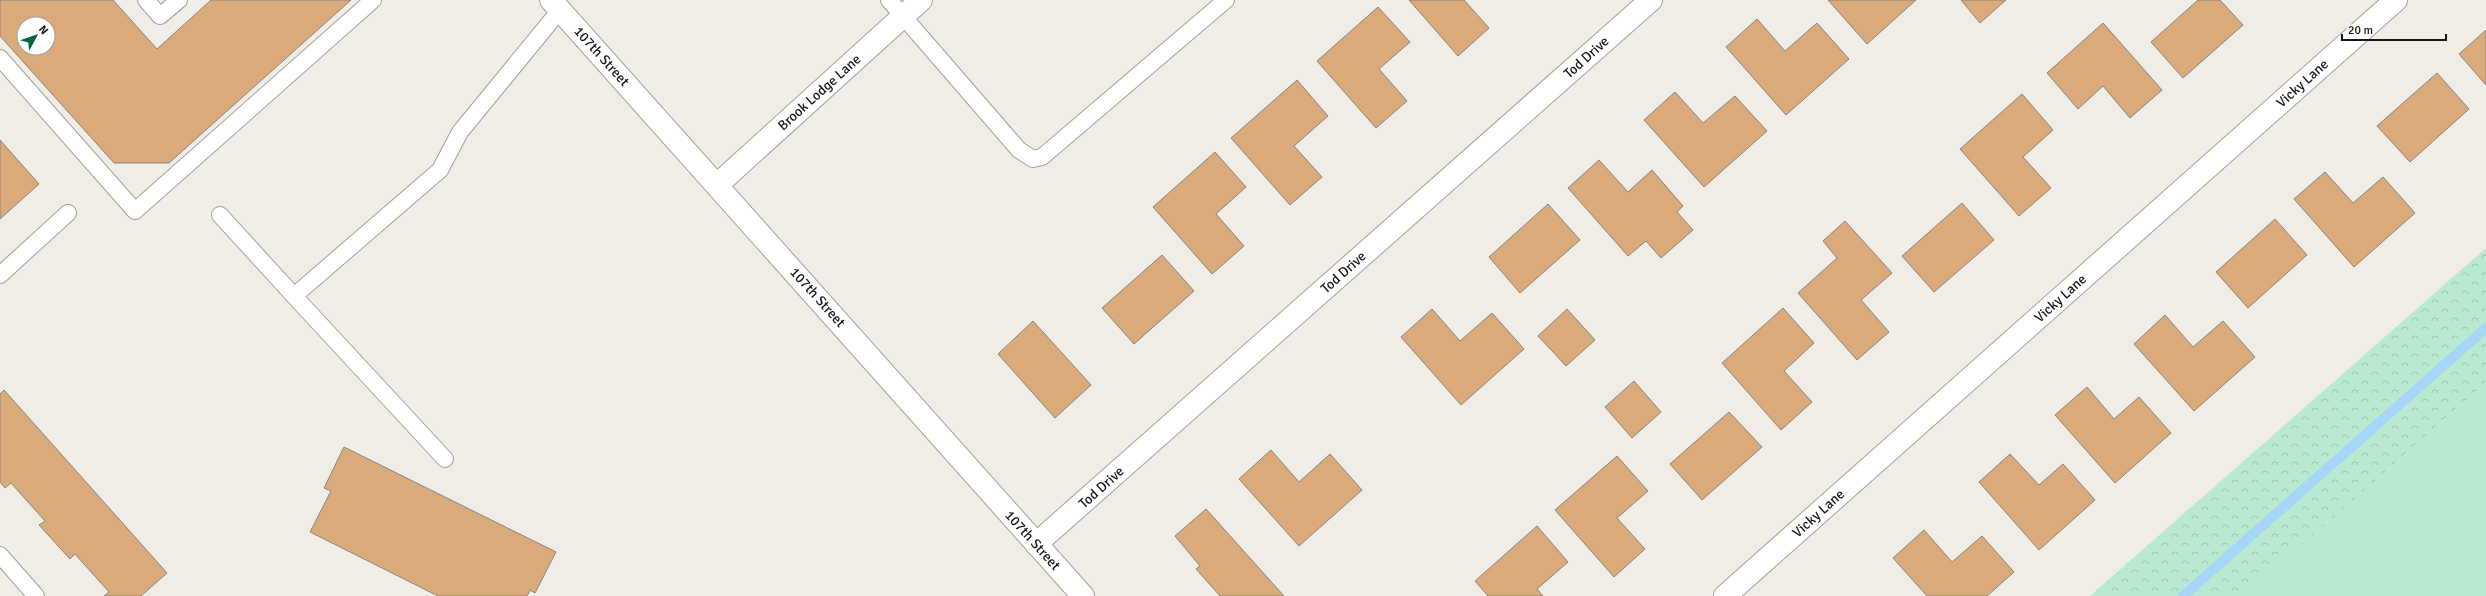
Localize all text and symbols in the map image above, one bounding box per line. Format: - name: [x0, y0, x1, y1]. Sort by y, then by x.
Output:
- north arrow: [16, 16, 56, 56]
- scale bar: [2342, 16, 2446, 42]
- text: N: [36, 23, 51, 37]
- street label: 107th Street: [570, 23, 633, 90]
- text: 20 m: [2348, 23, 2373, 38]
- street label: Tod Drive: [1560, 33, 1612, 82]
- street label: Brook Lodge Lane: [774, 51, 864, 134]
- street label: Vicky Lane: [2273, 56, 2332, 111]
- street label: Tod Drive: [1317, 248, 1369, 297]
- street label: 107th Street: [786, 264, 849, 331]
- street label: Vicky Lane: [2031, 271, 2090, 326]
- street label: Tod Drive: [1075, 463, 1127, 512]
- street label: Vicky Lane: [1789, 486, 1848, 541]
- street label: 107th Street: [1001, 507, 1064, 574]

